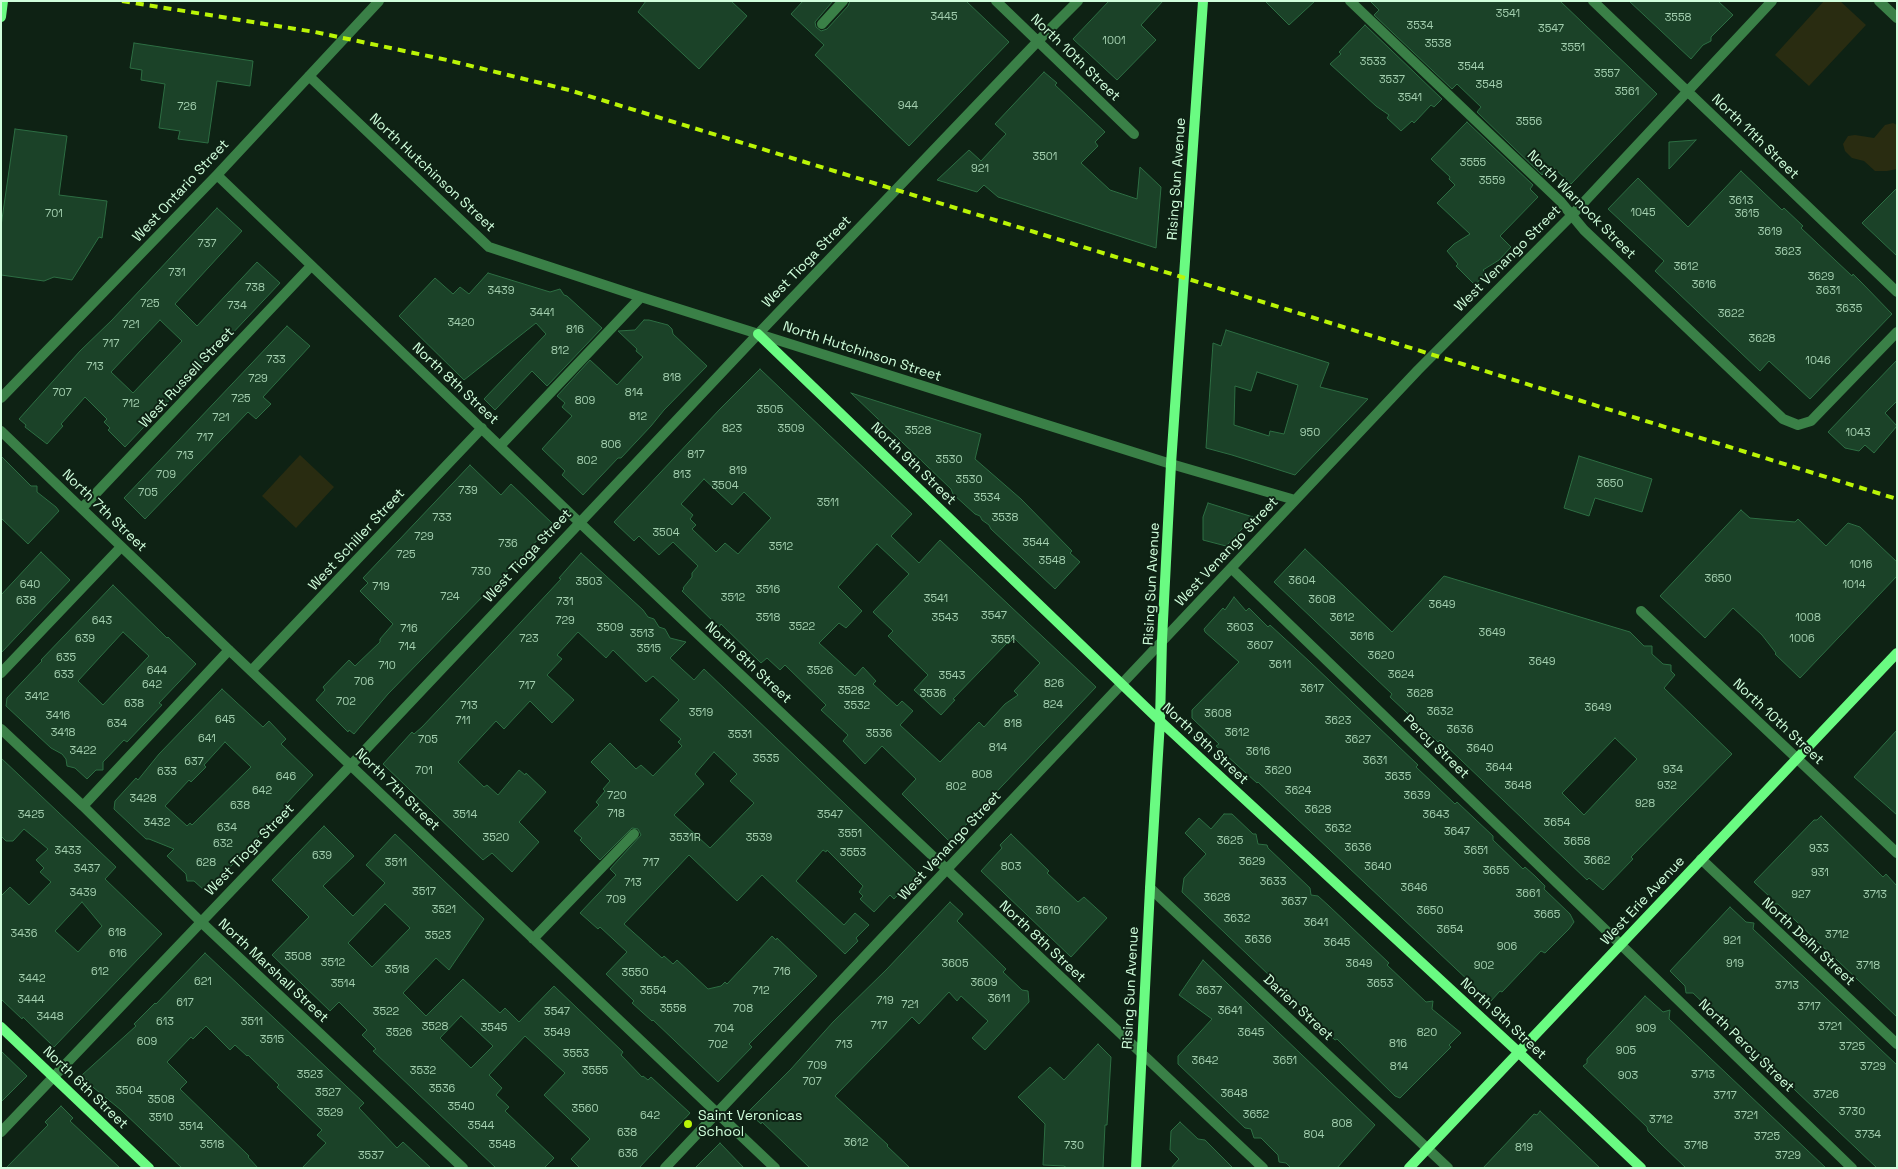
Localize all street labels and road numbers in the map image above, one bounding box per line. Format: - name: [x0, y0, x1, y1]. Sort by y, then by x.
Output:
- street label: North 10th Street: [1027, 11, 1123, 105]
- street label: North 11th Street: [1708, 91, 1802, 183]
- street label: North Hutchinson Street: [366, 110, 498, 236]
- street label: Rising Sun Avenue: [1164, 117, 1190, 241]
- street label: West Ontario Street: [129, 136, 233, 246]
- street label: North Warnock Street: [1523, 147, 1639, 263]
- street label: West Venango Street: [1451, 202, 1565, 316]
- street label: West Tioga Street: [759, 213, 855, 311]
- street label: North Hutchinson Street: [781, 318, 943, 386]
- street label: West Russell Street: [136, 324, 238, 432]
- street label: North 8th Street: [408, 340, 502, 428]
- street label: North 9th Street: [867, 419, 959, 509]
- street label: North 7th Street: [58, 466, 150, 556]
- street label: West Schiller Street: [305, 485, 409, 595]
- street label: West Venango Street: [1172, 494, 1282, 610]
- street label: West Tioga Street: [481, 506, 575, 606]
- street label: Rising Sun Avenue: [1140, 522, 1164, 646]
- street label: North 8th Street: [701, 619, 795, 707]
- street label: North 10th Street: [1729, 676, 1827, 768]
- street label: North 9th Street: [1158, 700, 1252, 788]
- street label: Percy Street: [1400, 711, 1472, 783]
- street label: North 7th Street: [351, 745, 443, 835]
- street label: West Venango Street: [895, 788, 1005, 904]
- street label: West Tioga Street: [202, 801, 298, 899]
- street label: West Erie Avenue: [1597, 853, 1689, 949]
- street label: North Delhi Street: [1758, 895, 1858, 989]
- street label: North 8th Street: [995, 898, 1089, 986]
- street label: North Marshall Street: [214, 916, 332, 1026]
- street label: Rising Sun Avenue: [1119, 926, 1143, 1050]
- street label: Darien Street: [1260, 971, 1336, 1045]
- street label: North 9th Street: [1456, 975, 1550, 1063]
- street label: North Percy Street: [1695, 996, 1797, 1096]
- street label: North 6th Street: [39, 1043, 131, 1133]

